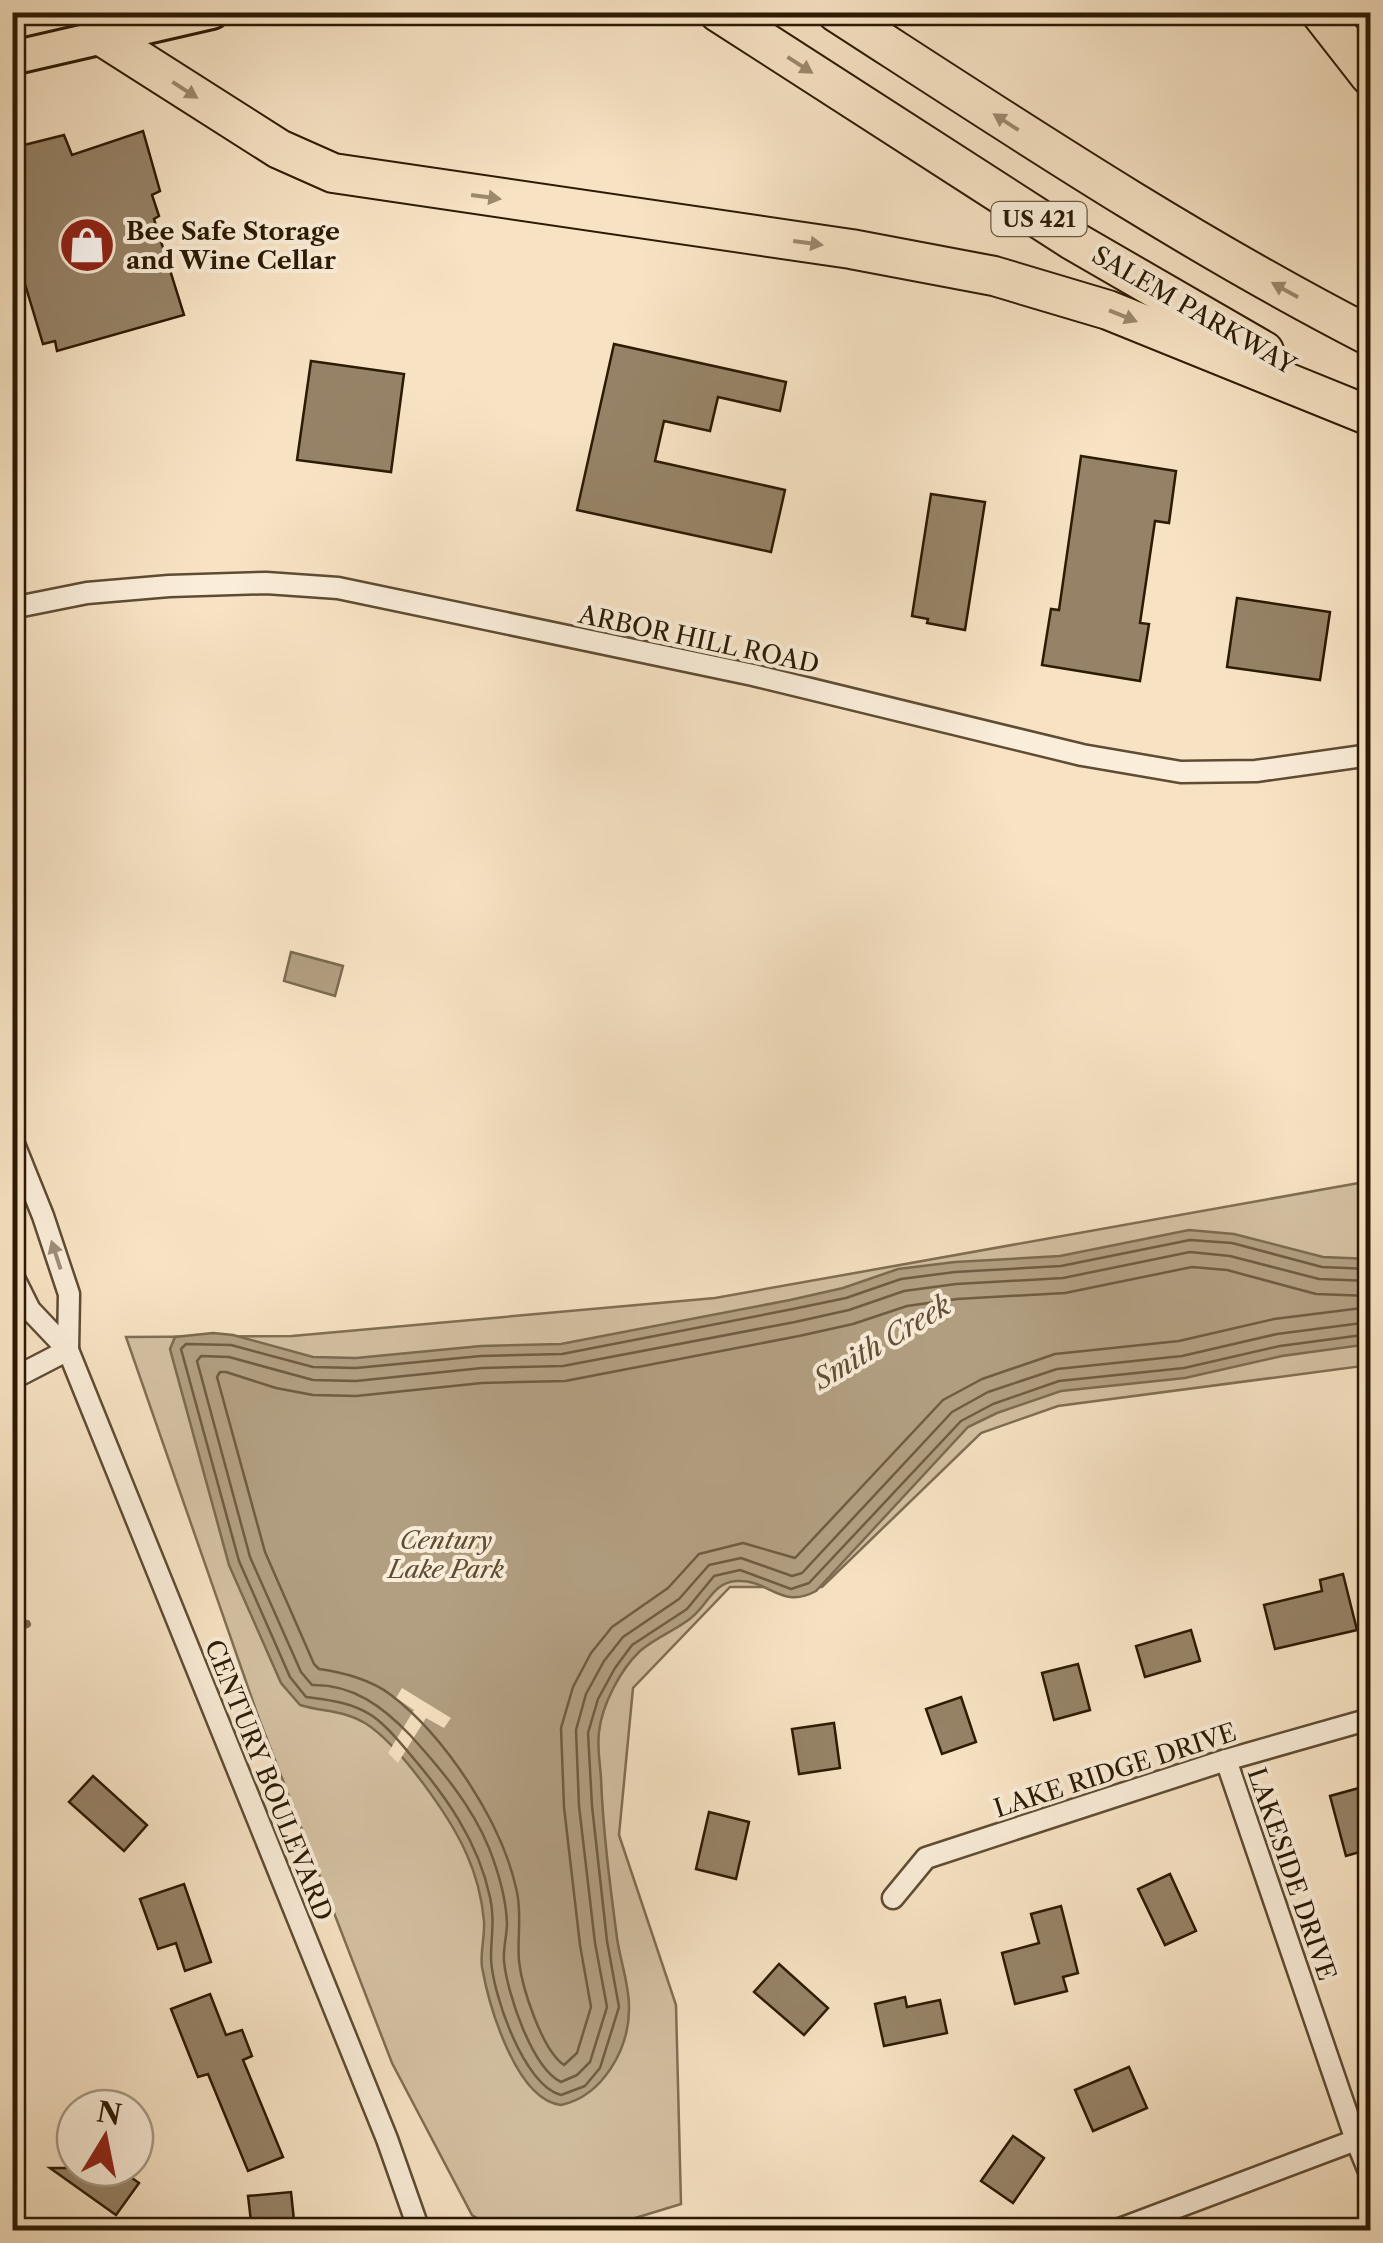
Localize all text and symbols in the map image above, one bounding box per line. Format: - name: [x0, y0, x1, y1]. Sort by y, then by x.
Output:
- one-way arrow: [786, 56, 814, 74]
- one-way arrow: [172, 80, 199, 98]
- one-way arrow: [993, 114, 1020, 132]
- one-way arrow: [471, 190, 502, 206]
- road number: US 421: [992, 202, 1086, 236]
- shop icon: Bee Safe Storage and Wine Cellar: [57, 215, 117, 275]
- place label: Bee Safe Storage and Wine Cellar: [126, 216, 340, 276]
- one-way arrow: [792, 235, 824, 251]
- street label: SALEM PARKWAY: [1087, 240, 1302, 382]
- one-way arrow: [1270, 281, 1299, 298]
- one-way arrow: [1109, 308, 1139, 324]
- street label: ARBOR HILL ROAD: [575, 599, 822, 680]
- one-way arrow: [47, 1240, 62, 1270]
- water label: Smith Creek: [805, 1287, 957, 1397]
- park label: Century Lake Park: [386, 1525, 504, 1585]
- street label: CENTURY BOULEVARD: [198, 1635, 339, 1925]
- street label: LAKE RIDGE DRIVE: [990, 1717, 1240, 1824]
- street label: LAKESIDE DRIVE: [1241, 1764, 1342, 1985]
- north arrow: [55, 2088, 155, 2188]
- text: N: [94, 2095, 124, 2132]

